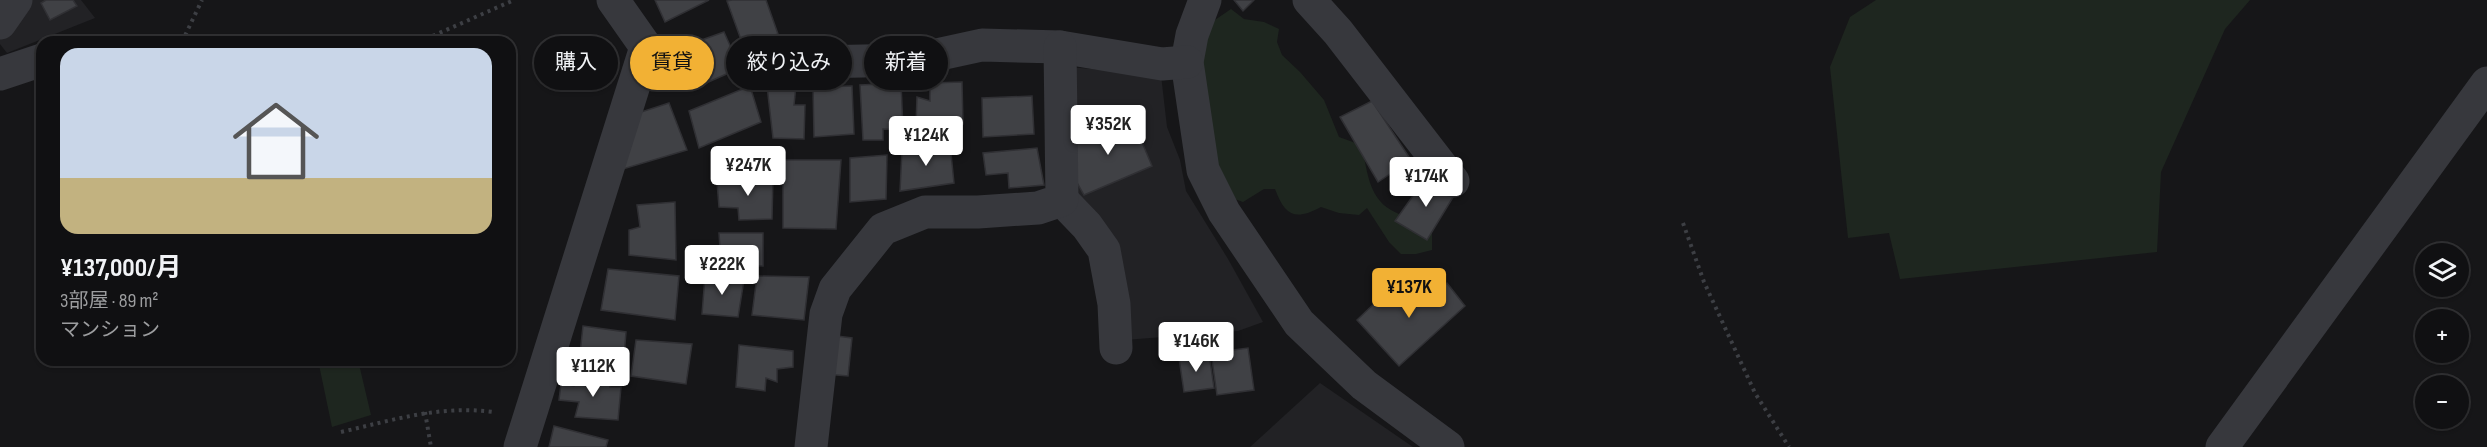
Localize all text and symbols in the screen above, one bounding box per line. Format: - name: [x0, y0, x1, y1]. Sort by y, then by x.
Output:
- chip: 購入: [534, 36, 618, 90]
- chip: 賃貸: [630, 36, 714, 90]
- chip: 絞り込み: [726, 36, 852, 90]
- chip: 新着: [864, 36, 948, 90]
- icon: home: [222, 87, 330, 195]
- pin: ¥352K: [1066, 105, 1150, 156]
- text: ¥352K: [1085, 112, 1131, 136]
- pin: ¥124K: [884, 116, 968, 167]
- text: ¥124K: [903, 123, 949, 147]
- pin: ¥247K: [706, 146, 790, 197]
- text: ¥247K: [725, 153, 771, 177]
- pin: ¥174K: [1384, 157, 1468, 208]
- text: ¥174K: [1404, 164, 1448, 188]
- map controls: [2415, 243, 2469, 429]
- button: layers: [2415, 243, 2469, 297]
- pin: ¥222K: [680, 245, 764, 296]
- text: ¥222K: [699, 252, 745, 276]
- text: ¥137,000/月: [60, 253, 182, 284]
- pin: ¥137K: [1367, 268, 1451, 319]
- text: ¥137K: [1386, 275, 1432, 299]
- text: 3部屋 · 89 m²: [60, 289, 159, 313]
- button: +: [2415, 309, 2469, 363]
- text: マンション: [60, 318, 160, 342]
- pin: ¥146K: [1154, 322, 1238, 373]
- text: ¥146K: [1173, 329, 1219, 353]
- pin: ¥112K: [551, 347, 635, 398]
- text: ¥112K: [571, 354, 615, 378]
- button: −: [2415, 375, 2469, 429]

